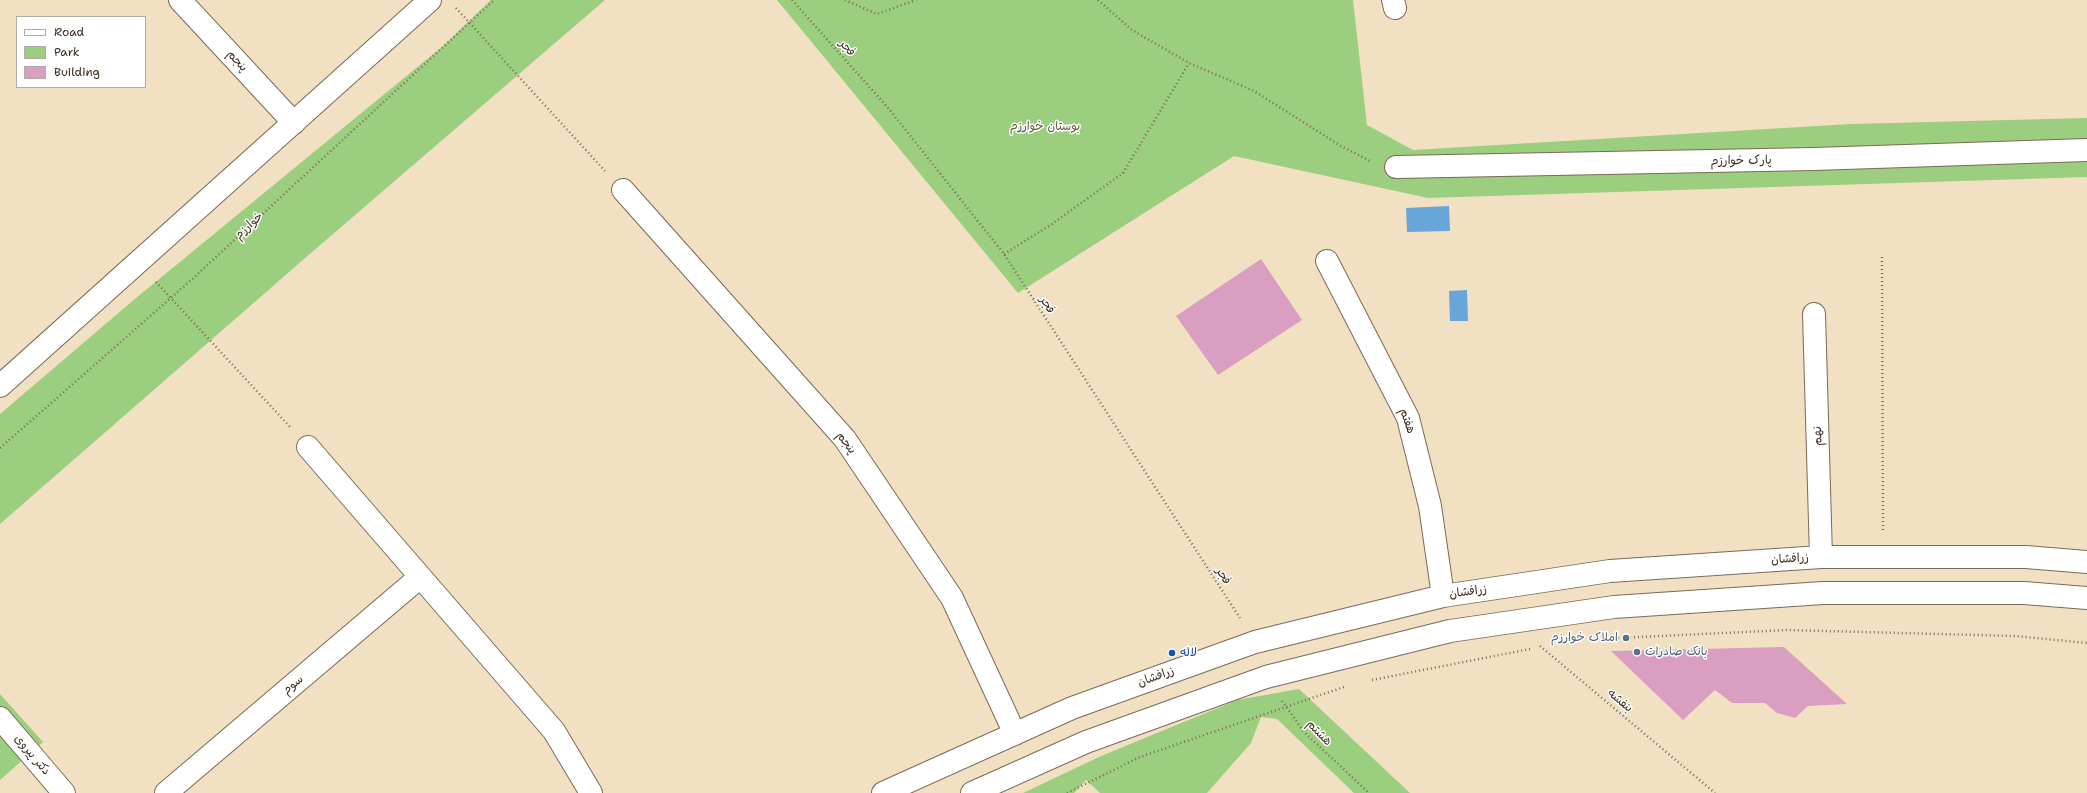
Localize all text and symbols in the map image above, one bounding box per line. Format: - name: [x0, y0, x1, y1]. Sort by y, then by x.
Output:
- legend: [16, 16, 146, 88]
- text: Road: [54, 24, 84, 40]
- street label: فجر: [836, 37, 858, 59]
- text: Park: [54, 44, 80, 60]
- street label: پنجم: [224, 47, 250, 75]
- text: Building: [54, 64, 100, 80]
- park label: بوستان خوارزم: [1010, 120, 1080, 134]
- street label: پارک خوارزم: [1710, 153, 1772, 169]
- street label: خوارزم: [232, 209, 266, 243]
- street label: فجر: [1036, 294, 1058, 316]
- street label: هفتم: [1396, 406, 1418, 436]
- street label: نهم: [1810, 426, 1826, 446]
- street label: پنجم: [833, 429, 859, 457]
- street label: زرافشان: [1771, 550, 1809, 568]
- street label: فجر: [1212, 565, 1234, 587]
- street label: زرافشان: [1448, 582, 1488, 602]
- place label: املاک خوارزم: [1551, 631, 1618, 645]
- marker: املاک خوارزم: [1621, 633, 1631, 643]
- place label: بانک صادرات: [1645, 645, 1707, 659]
- place label: لاله: [1180, 646, 1197, 660]
- marker: بانک صادرات: [1632, 647, 1642, 657]
- marker: لاله: [1167, 648, 1177, 658]
- street label: زرافشان: [1136, 664, 1176, 690]
- street label: سوم: [280, 672, 306, 698]
- street label: بنفشه: [1604, 686, 1636, 716]
- street label: هشتم: [1303, 717, 1335, 749]
- street label: دکتر پیروی: [11, 732, 53, 778]

